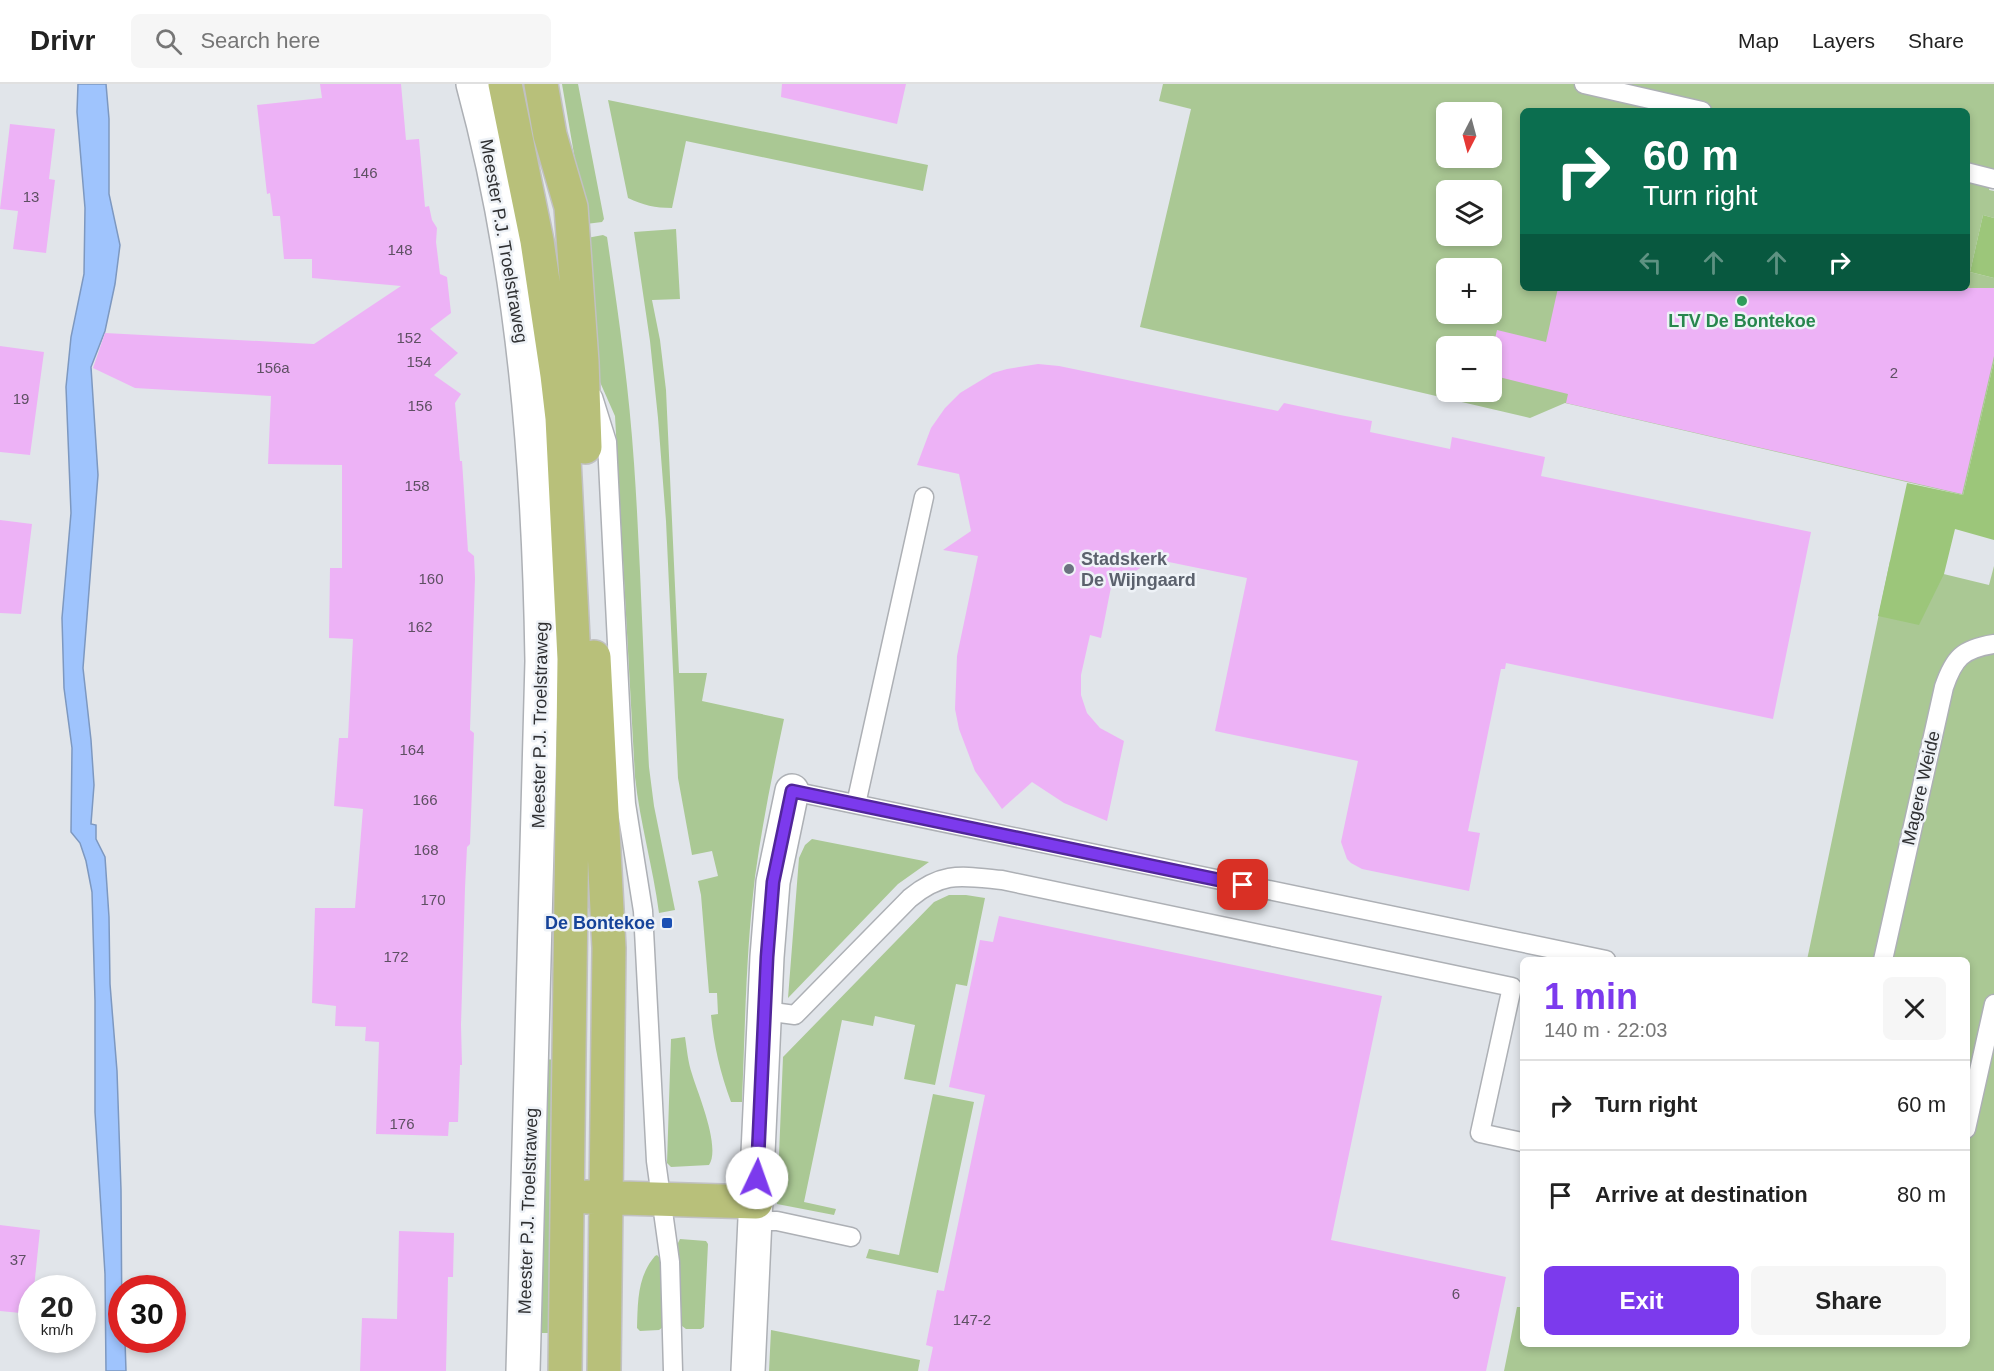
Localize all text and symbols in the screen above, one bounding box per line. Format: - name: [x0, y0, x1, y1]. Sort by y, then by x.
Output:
- search box: [131, 14, 551, 68]
- text: Drivr: [30, 25, 95, 56]
- icon: search: [152, 25, 185, 58]
- text: Search here: [200, 28, 320, 53]
- text: Map: [1738, 29, 1779, 52]
- text: Layers: [1812, 29, 1875, 52]
- text: Share: [1908, 29, 1964, 52]
- north arrow: [1436, 102, 1502, 168]
- map controls: [1436, 102, 1502, 402]
- icon: right: [1544, 132, 1622, 210]
- text: 60 m: [1643, 132, 1739, 179]
- street label: Meester P.J. Troelstraweg: [476, 137, 532, 345]
- house number: 146: [352, 164, 378, 181]
- button: layers: [1436, 180, 1502, 246]
- text: Turn right: [1643, 181, 1758, 211]
- house number: 13: [23, 188, 39, 205]
- house number: 148: [387, 241, 413, 258]
- icon: left: [1634, 246, 1667, 279]
- icon: ahead: [1697, 246, 1730, 279]
- icon: ahead: [1760, 246, 1793, 279]
- icon: right: [1823, 246, 1856, 279]
- button: +: [1436, 258, 1502, 324]
- marker: LTV De Bontekoe: [1735, 294, 1749, 308]
- place label: LTV De Bontekoe: [1668, 311, 1816, 331]
- house number: 152: [396, 329, 422, 346]
- button: −: [1436, 336, 1502, 402]
- house number: 154: [406, 353, 432, 370]
- house number: 156a: [256, 359, 290, 376]
- house number: 2: [1890, 364, 1898, 381]
- house number: 19: [13, 390, 29, 407]
- house number: 156: [407, 397, 433, 414]
- house number: 158: [404, 477, 430, 494]
- place label: Stadskerk De Wijngaard: [1081, 549, 1196, 590]
- marker: Stadskerk De Wijngaard: [1062, 562, 1076, 576]
- house number: 160: [418, 570, 444, 587]
- house number: 162: [407, 618, 433, 635]
- street label: Meester P.J. Troelstraweg: [528, 621, 552, 829]
- street label: Magere Weide: [1898, 729, 1944, 847]
- house number: 164: [399, 741, 425, 758]
- house number: 166: [412, 791, 438, 808]
- house number: 168: [413, 841, 439, 858]
- pin: [1217, 859, 1268, 910]
- icon: arrive: [1226, 868, 1259, 901]
- house number: 170: [420, 891, 446, 908]
- place label: De Bontekoe: [545, 913, 655, 933]
- marker: De Bontekoe: [660, 916, 674, 930]
- house number: 172: [383, 948, 409, 965]
- text: 1 min: [1544, 976, 1638, 1017]
- button: close: [1883, 977, 1946, 1040]
- text: 140 m · 22:03: [1544, 1019, 1667, 1041]
- icon: right: [1544, 1089, 1577, 1122]
- text: Turn right: [1595, 1092, 1697, 1117]
- text: 60 m: [1897, 1092, 1946, 1117]
- street label: Meester P.J. Troelstraweg: [514, 1107, 542, 1315]
- house number: 176: [389, 1115, 415, 1132]
- position arrow: [725, 1146, 789, 1210]
- icon: arrive: [1544, 1179, 1577, 1212]
- text: Arrive at destination: [1595, 1182, 1808, 1207]
- text: 80 m: [1897, 1182, 1946, 1207]
- house number: 37: [10, 1251, 26, 1268]
- button: Exit: [1544, 1266, 1739, 1335]
- button: Share: [1751, 1266, 1946, 1335]
- speed limit sign: 30: [108, 1275, 186, 1353]
- house number: 6: [1452, 1285, 1460, 1302]
- text: 20: [40, 1290, 74, 1323]
- house number: 147-2: [953, 1311, 991, 1328]
- text: km/h: [41, 1321, 73, 1338]

